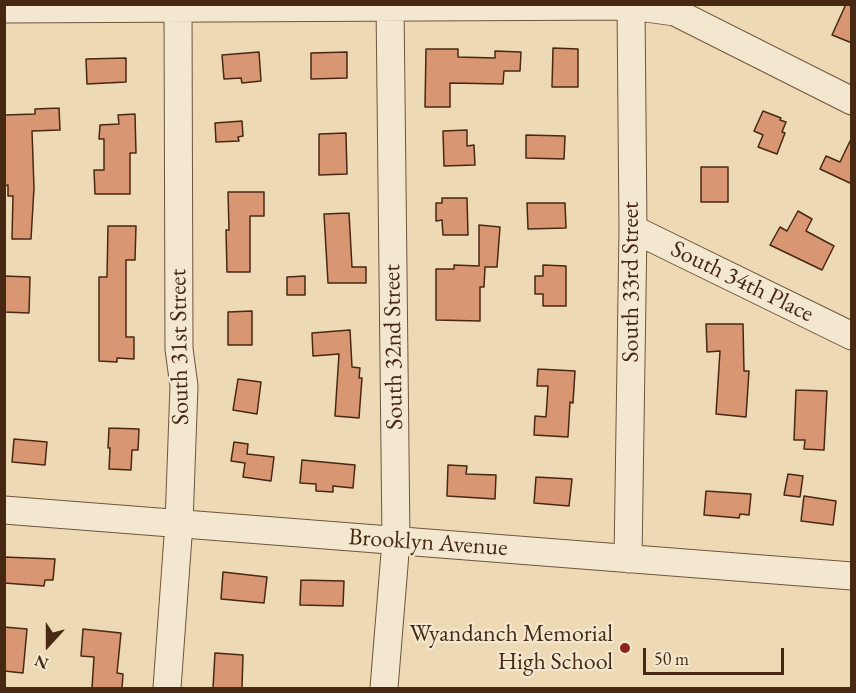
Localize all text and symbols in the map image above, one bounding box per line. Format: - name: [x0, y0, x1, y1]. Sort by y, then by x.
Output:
- street label: South 33rd Street: [617, 201, 645, 363]
- street label: South 34th Place: [666, 235, 818, 329]
- street label: South 32nd Street: [378, 264, 410, 430]
- street label: South 31st Street: [164, 269, 196, 425]
- street label: Brooklyn Avenue: [347, 523, 509, 563]
- north arrow: [18, 615, 78, 675]
- place label: Wyandanch Memorial High School: [409, 620, 613, 676]
- scale bar: [646, 636, 787, 674]
- marker: Wyandanch Memorial High School: [618, 641, 632, 655]
- text: 50 m: [654, 647, 689, 670]
- text: N: [32, 650, 51, 674]

